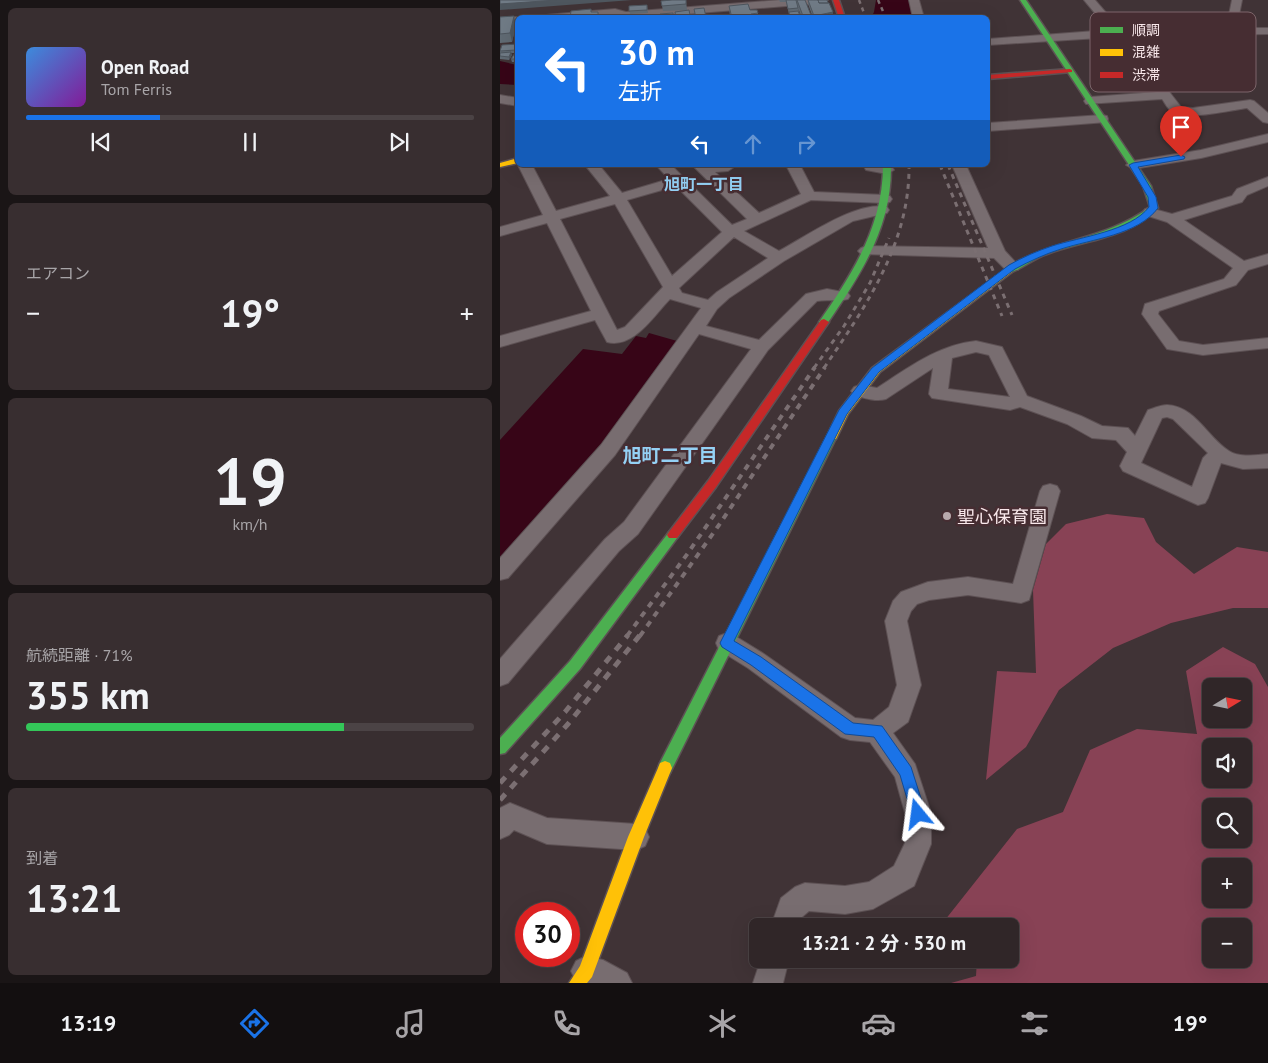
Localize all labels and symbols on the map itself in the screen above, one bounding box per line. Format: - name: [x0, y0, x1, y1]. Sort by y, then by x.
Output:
- legend: [1090, 12, 1256, 92]
- text: 順調: [1132, 21, 1160, 39]
- text: 混雑: [1132, 43, 1160, 61]
- text: 渋滞: [1132, 66, 1160, 84]
- pin: [1160, 106, 1202, 157]
- district label: 旭町一丁目: [664, 174, 744, 194]
- district label: 旭町二丁目: [622, 443, 718, 467]
- place label: 聖心保育園: [957, 505, 1047, 528]
- marker: 聖心保育園: [941, 510, 953, 522]
- north arrow: [1202, 678, 1252, 728]
- position arrow: [891, 787, 943, 839]
- speed limit sign: 30: [515, 902, 580, 967]

